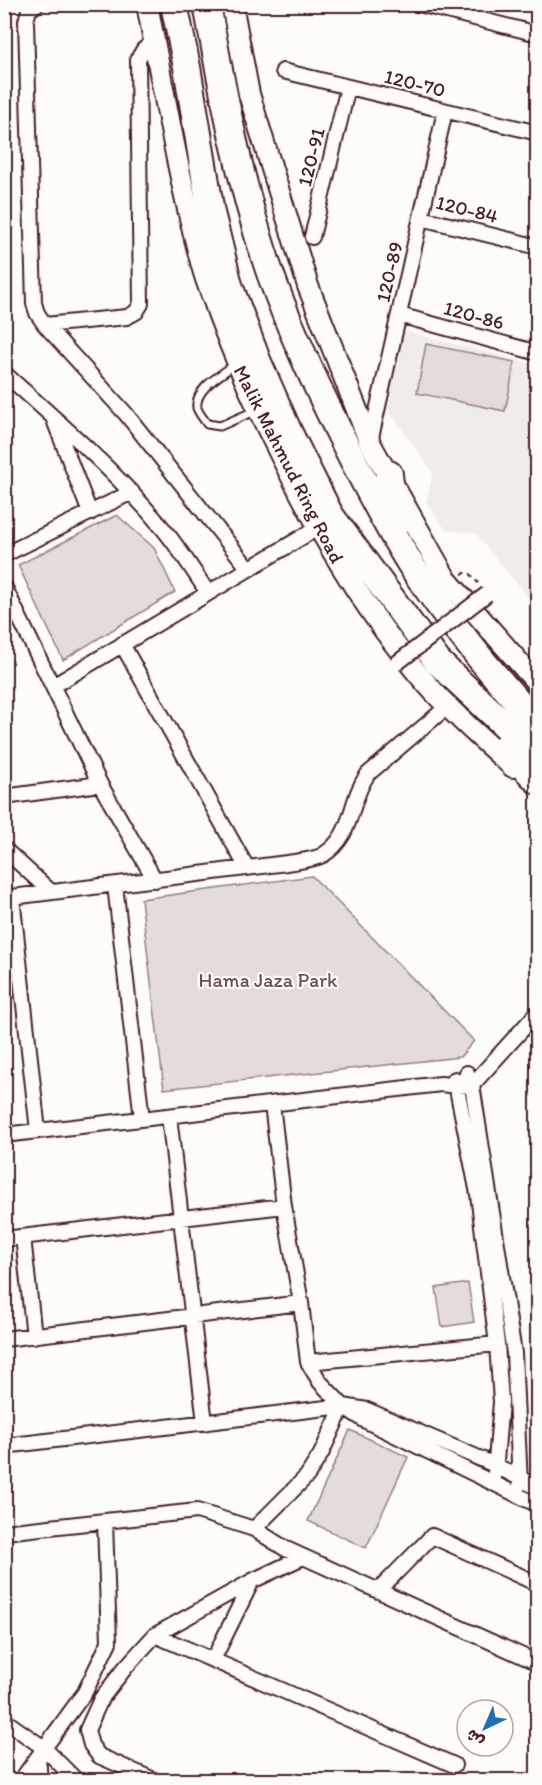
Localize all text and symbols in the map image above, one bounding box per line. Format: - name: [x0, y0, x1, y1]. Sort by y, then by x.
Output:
- street label: 120-70: [382, 64, 448, 102]
- street label: 120-91: [292, 125, 330, 189]
- street label: 120-84: [433, 190, 501, 228]
- street label: 120-89: [370, 239, 408, 305]
- street label: 120-86: [441, 295, 507, 335]
- street label: Malik Mahmud Ring Road: [229, 361, 350, 567]
- park label: Hama Jaza Park: [199, 968, 338, 992]
- north arrow: [455, 1698, 515, 1758]
- text: ش: [462, 1725, 488, 1751]

